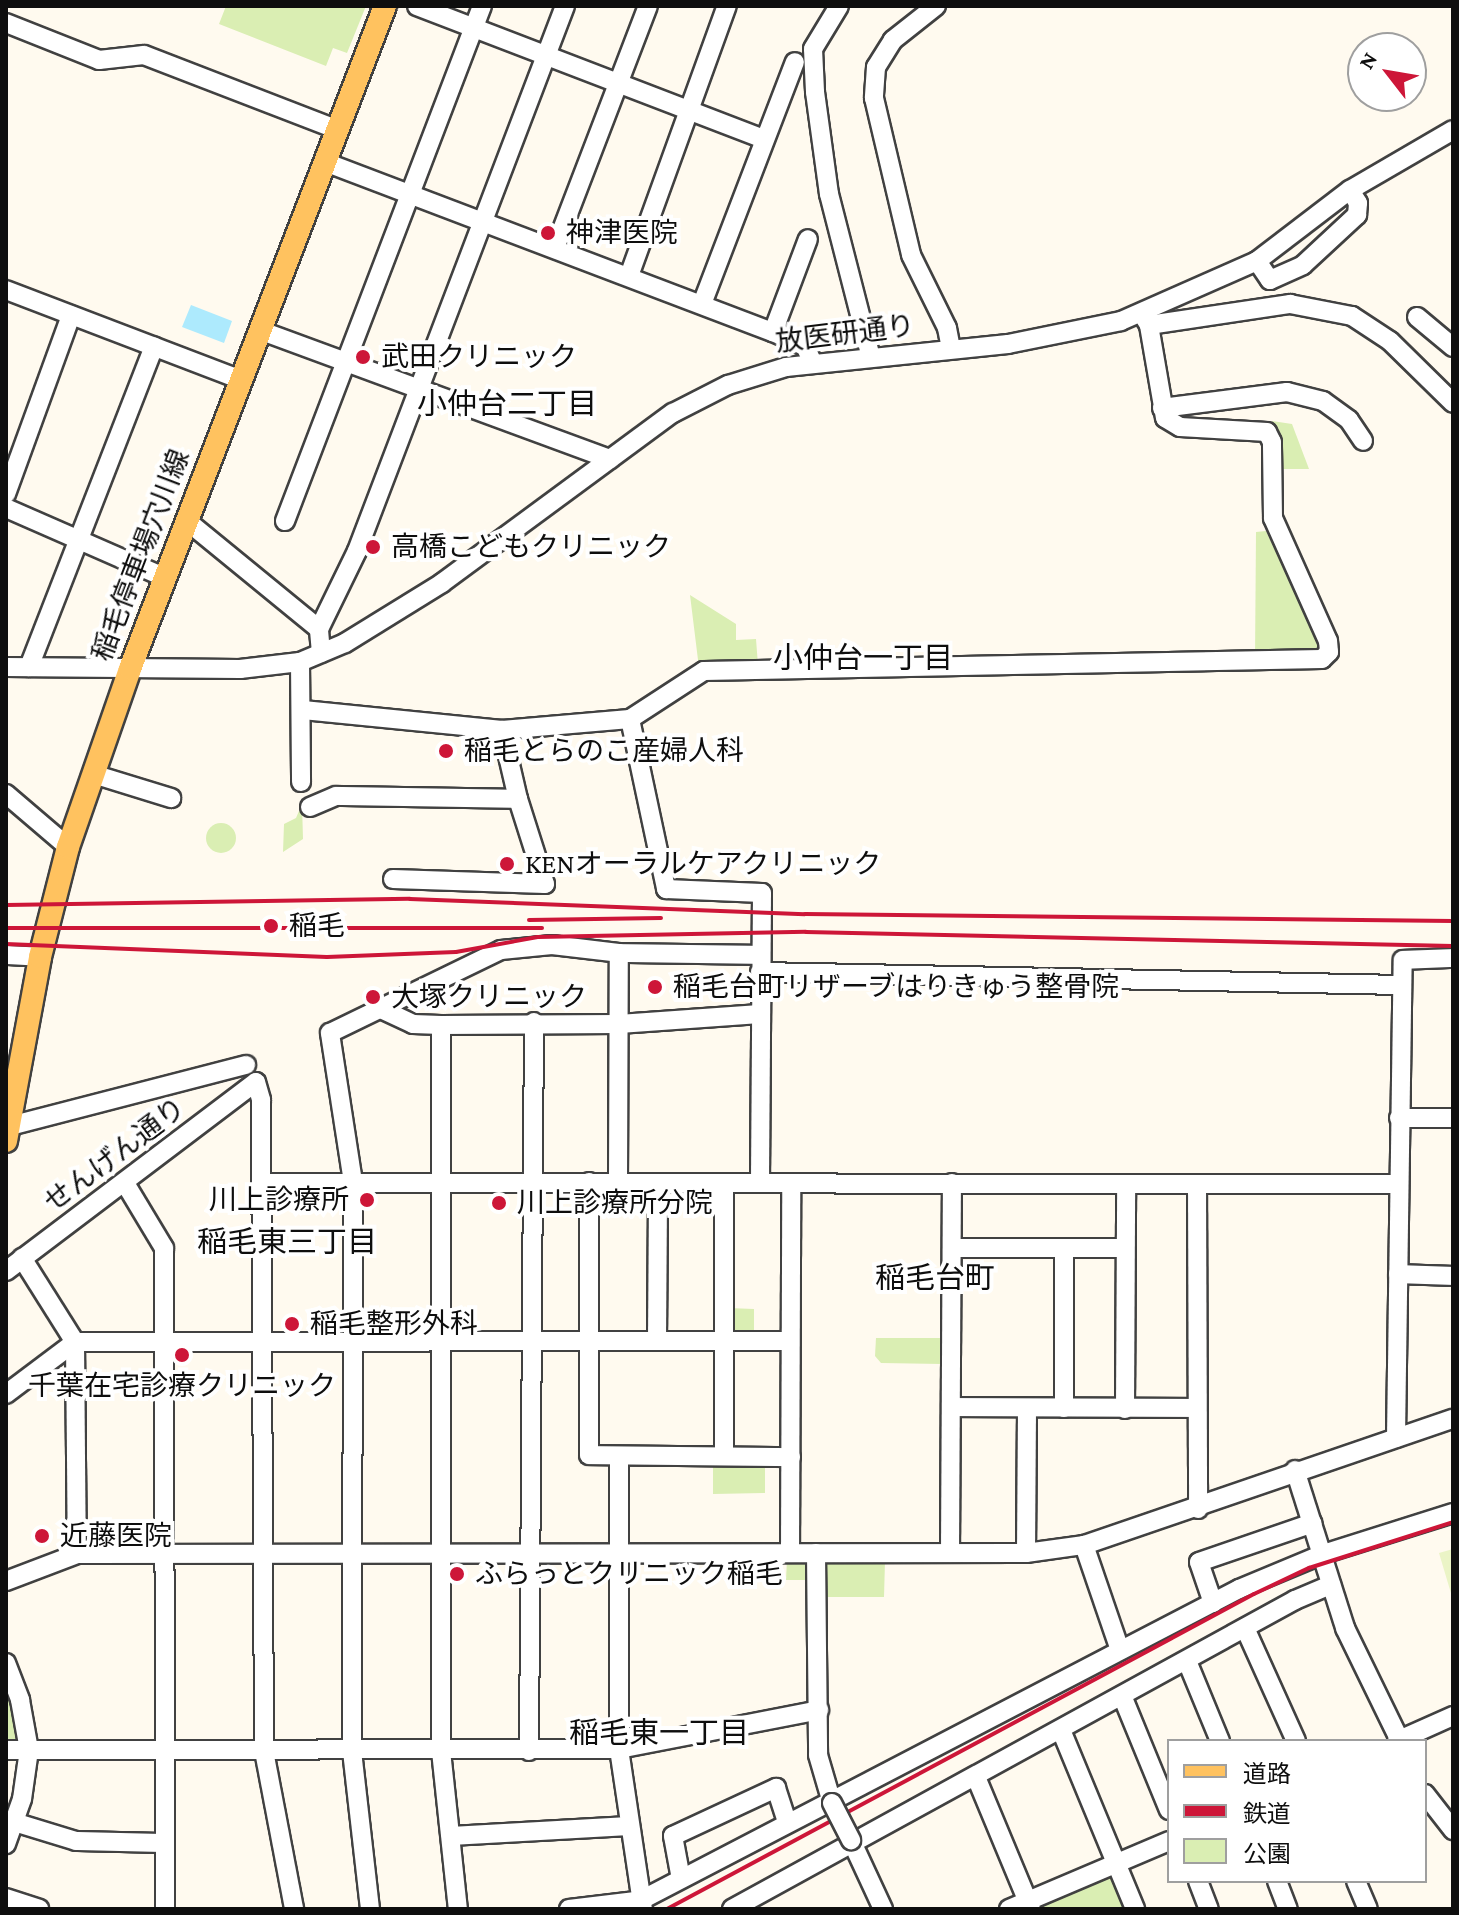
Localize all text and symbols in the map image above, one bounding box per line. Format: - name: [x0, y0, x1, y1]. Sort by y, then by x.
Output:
- north arrow: [1347, 32, 1427, 112]
- text: N: [1353, 48, 1382, 73]
- place label: 神津医院: [566, 216, 678, 250]
- marker: 神津医院: [537, 222, 559, 244]
- street label: 放医研通り: [773, 309, 917, 359]
- place label: 武田クリニック: [381, 340, 577, 374]
- marker: 武田クリニック: [352, 346, 374, 368]
- district label: 小仲台二丁目: [417, 386, 597, 422]
- street label: 稲毛停車場穴川線: [85, 444, 197, 666]
- place label: 高橋こどもクリニック: [391, 530, 671, 564]
- marker: 高橋こどもクリニック: [362, 536, 384, 558]
- district label: 小仲台一丁目: [773, 640, 953, 676]
- place label: 稲毛とらのこ産婦人科: [464, 734, 744, 768]
- marker: 稲毛とらのこ産婦人科: [435, 740, 457, 762]
- place label: KENオーラルケアクリニック: [525, 847, 883, 881]
- marker: KENオーラルケアクリニック: [496, 853, 518, 875]
- place label: 稲毛: [289, 909, 345, 943]
- marker: 稲毛: [260, 915, 282, 937]
- place label: 稲毛台町リザーブはりきゅう整骨院: [673, 970, 1121, 1004]
- marker: 稲毛台町リザーブはりきゅう整骨院: [644, 976, 666, 998]
- place label: 大塚クリニック: [391, 980, 587, 1014]
- marker: 大塚クリニック: [362, 986, 384, 1008]
- street label: せんげん通り: [38, 1091, 192, 1219]
- place label: 川上診療所: [209, 1183, 349, 1217]
- place label: 川上診療所分院: [517, 1186, 713, 1220]
- marker: 川上診療所: [356, 1189, 378, 1211]
- marker: 川上診療所分院: [488, 1192, 510, 1214]
- district label: 稲毛東三丁目: [197, 1224, 377, 1260]
- district label: 稲毛台町: [875, 1260, 995, 1296]
- place label: 稲毛整形外科: [310, 1307, 478, 1341]
- marker: 稲毛整形外科: [281, 1313, 303, 1335]
- marker: 千葉在宅診療クリニック: [171, 1344, 193, 1366]
- place label: 千葉在宅診療クリニック: [28, 1369, 336, 1403]
- place label: 近藤医院: [60, 1519, 172, 1553]
- marker: 近藤医院: [31, 1525, 53, 1547]
- place label: ふらっとクリニック稲毛: [475, 1557, 783, 1591]
- marker: ふらっとクリニック稲毛: [446, 1563, 468, 1585]
- district label: 稲毛東一丁目: [569, 1715, 749, 1751]
- legend: [1167, 1739, 1427, 1883]
- text: 道路: [1243, 1760, 1291, 1787]
- text: 鉄道: [1243, 1800, 1291, 1827]
- text: 公園: [1243, 1840, 1291, 1867]

